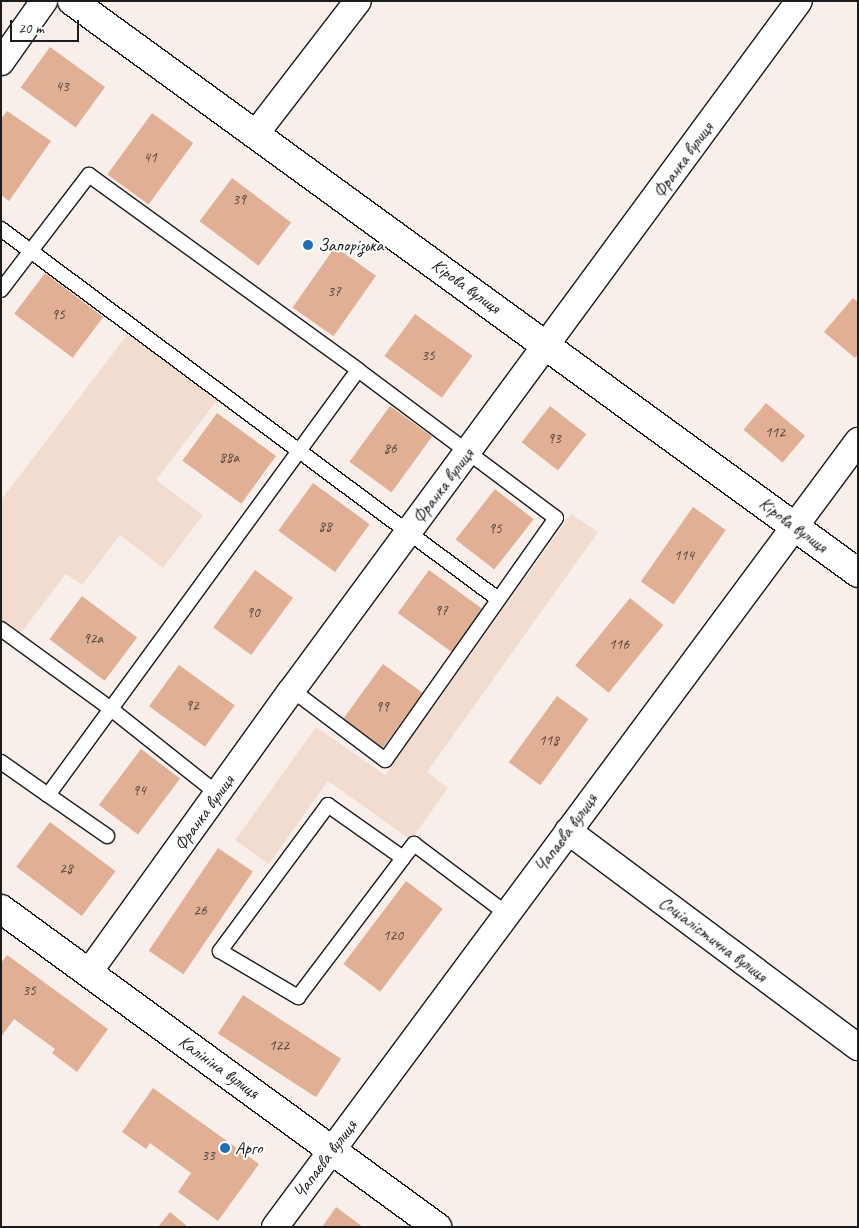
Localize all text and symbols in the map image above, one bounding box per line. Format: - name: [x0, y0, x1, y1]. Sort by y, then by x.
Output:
- scale bar: [12, 10, 81, 42]
- text: 20 m: [18, 19, 44, 38]
- house number: 43: [55, 78, 69, 96]
- street label: Франка вулиця: [648, 117, 718, 203]
- house number: 41: [143, 149, 157, 167]
- house number: 39: [232, 191, 246, 209]
- place label: Запорізька: [318, 234, 383, 256]
- marker: Запорізька: [302, 239, 314, 251]
- street label: Кірова вулиця: [427, 254, 505, 318]
- house number: 37: [327, 283, 341, 301]
- house number: 95: [51, 306, 65, 324]
- house number: 35: [421, 347, 435, 365]
- house number: 112: [765, 424, 785, 442]
- house number: 93: [547, 430, 561, 448]
- house number: 86: [383, 440, 397, 458]
- street label: Франка вулиця: [407, 444, 479, 528]
- house number: 88а: [219, 449, 239, 467]
- street label: Кірова вулиця: [754, 493, 832, 557]
- house number: 88: [318, 518, 332, 536]
- house number: 95: [488, 520, 502, 538]
- house number: 114: [674, 547, 694, 565]
- house number: 97: [434, 602, 448, 620]
- house number: 90: [246, 604, 260, 622]
- house number: 92а: [83, 630, 103, 648]
- house number: 116: [609, 636, 629, 654]
- house number: 92: [185, 697, 199, 715]
- house number: 99: [375, 698, 389, 716]
- house number: 118: [539, 732, 559, 750]
- street label: Франка вулиця: [169, 770, 239, 856]
- house number: 94: [132, 782, 146, 800]
- street label: Чапаєва вулиця: [529, 789, 603, 877]
- house number: 28: [59, 860, 73, 878]
- street label: Соціалістична вулиця: [654, 891, 772, 987]
- house number: 26: [193, 902, 207, 920]
- house number: 120: [383, 927, 403, 945]
- house number: 35: [22, 982, 36, 1000]
- street label: Калініна вулиця: [174, 1030, 264, 1104]
- house number: 122: [269, 1037, 289, 1055]
- street label: Чапаєва вулиця: [288, 1115, 362, 1203]
- place label: Арго: [235, 1137, 262, 1159]
- marker: Арго: [219, 1142, 231, 1154]
- house number: 33: [201, 1147, 215, 1165]

